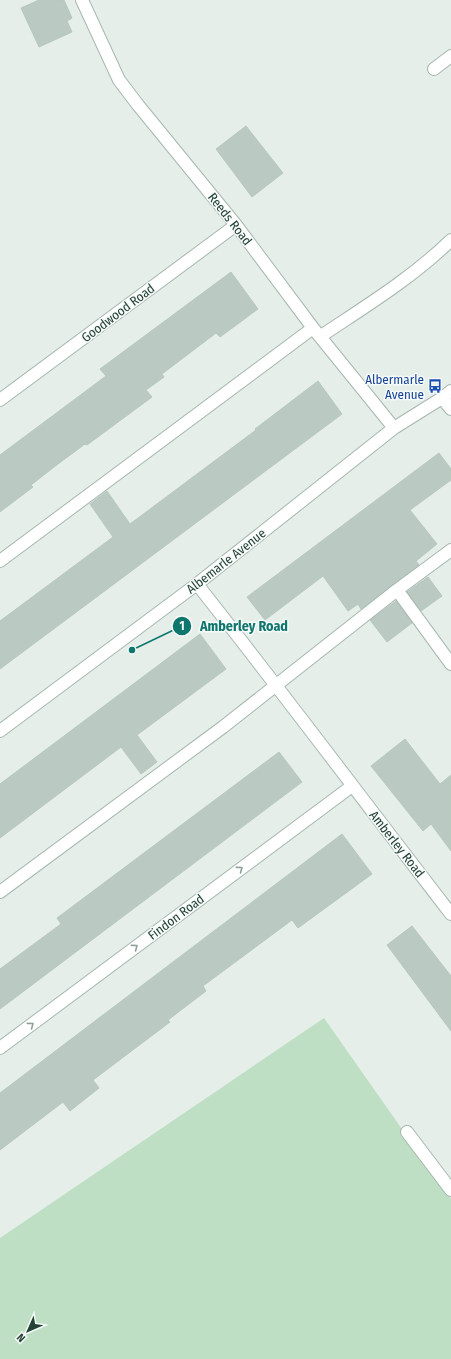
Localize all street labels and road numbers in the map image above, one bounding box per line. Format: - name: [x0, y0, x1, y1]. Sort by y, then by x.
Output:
- street label: Reeds Road: [205, 190, 255, 248]
- street label: Goodwood Road: [79, 281, 157, 345]
- street label: Albemarle Avenue: [183, 525, 269, 597]
- street label: Amberley Road: [366, 808, 428, 880]
- street label: Findon Road: [145, 891, 207, 943]

